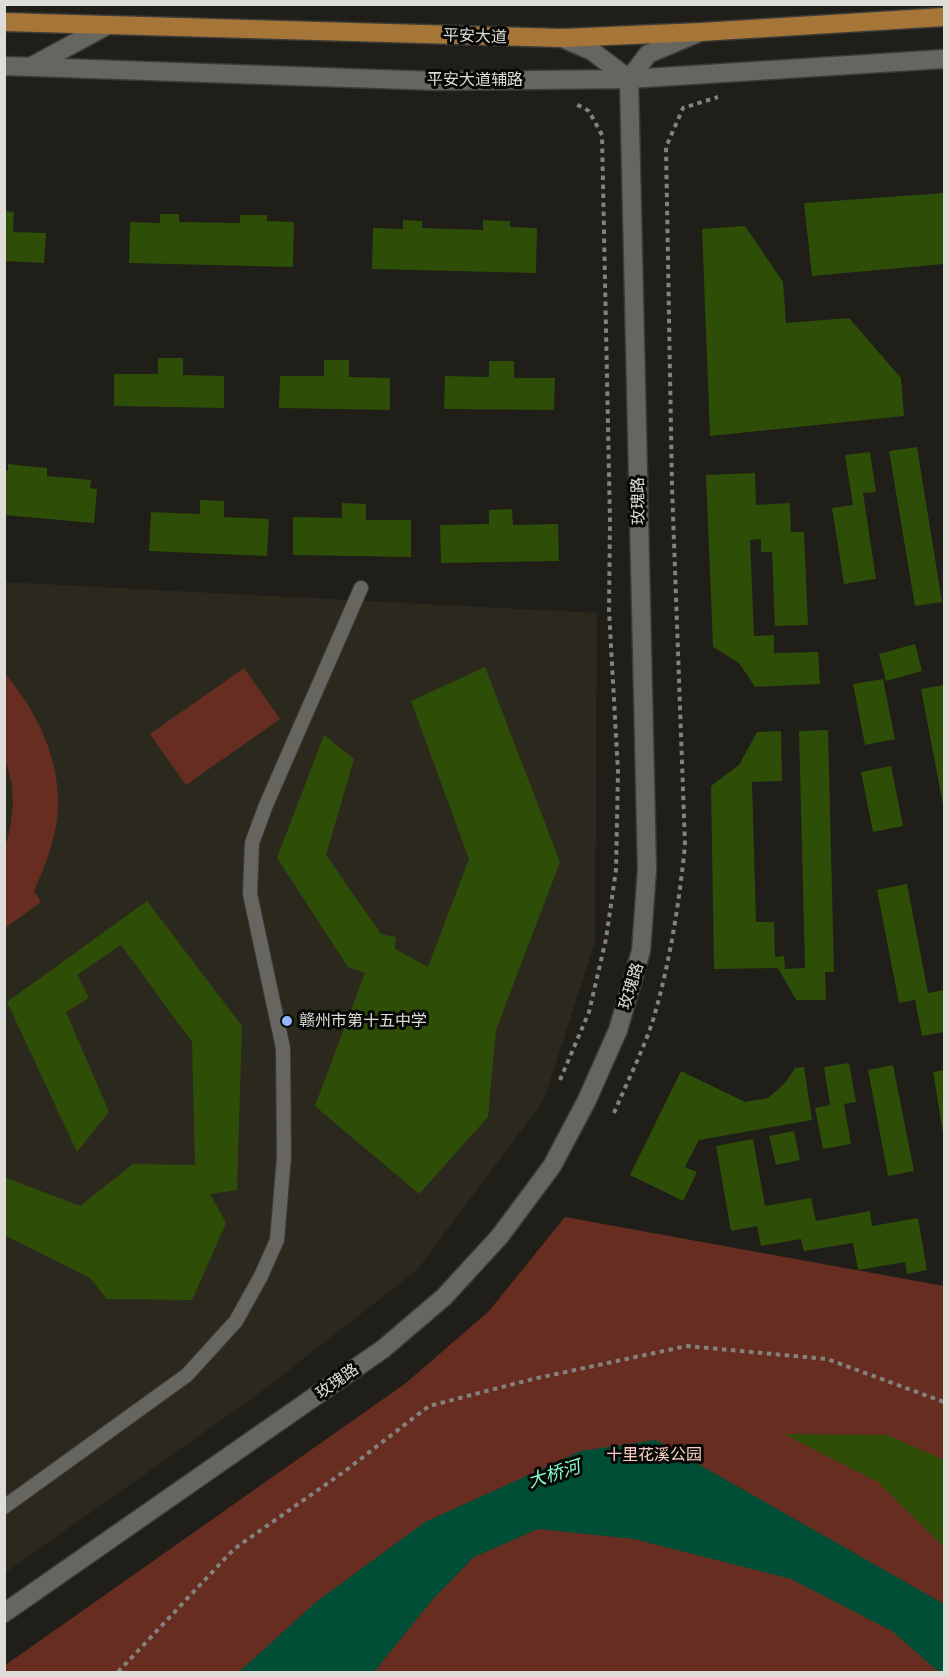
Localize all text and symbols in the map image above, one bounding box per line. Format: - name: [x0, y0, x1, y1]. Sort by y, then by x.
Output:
- street label: 平安大道: [443, 25, 507, 47]
- street label: 平安大道辅路: [427, 70, 523, 90]
- street label: 玫瑰路: [628, 477, 648, 525]
- street label: 玫瑰路: [615, 960, 647, 1012]
- place label: 赣州市第十五中学: [299, 1011, 427, 1031]
- marker: 赣州市第十五中学: [280, 1014, 294, 1028]
- street label: 玫瑰路: [312, 1359, 362, 1403]
- park label: 十里花溪公园: [606, 1445, 702, 1465]
- water label: 大桥河: [525, 1456, 583, 1492]

